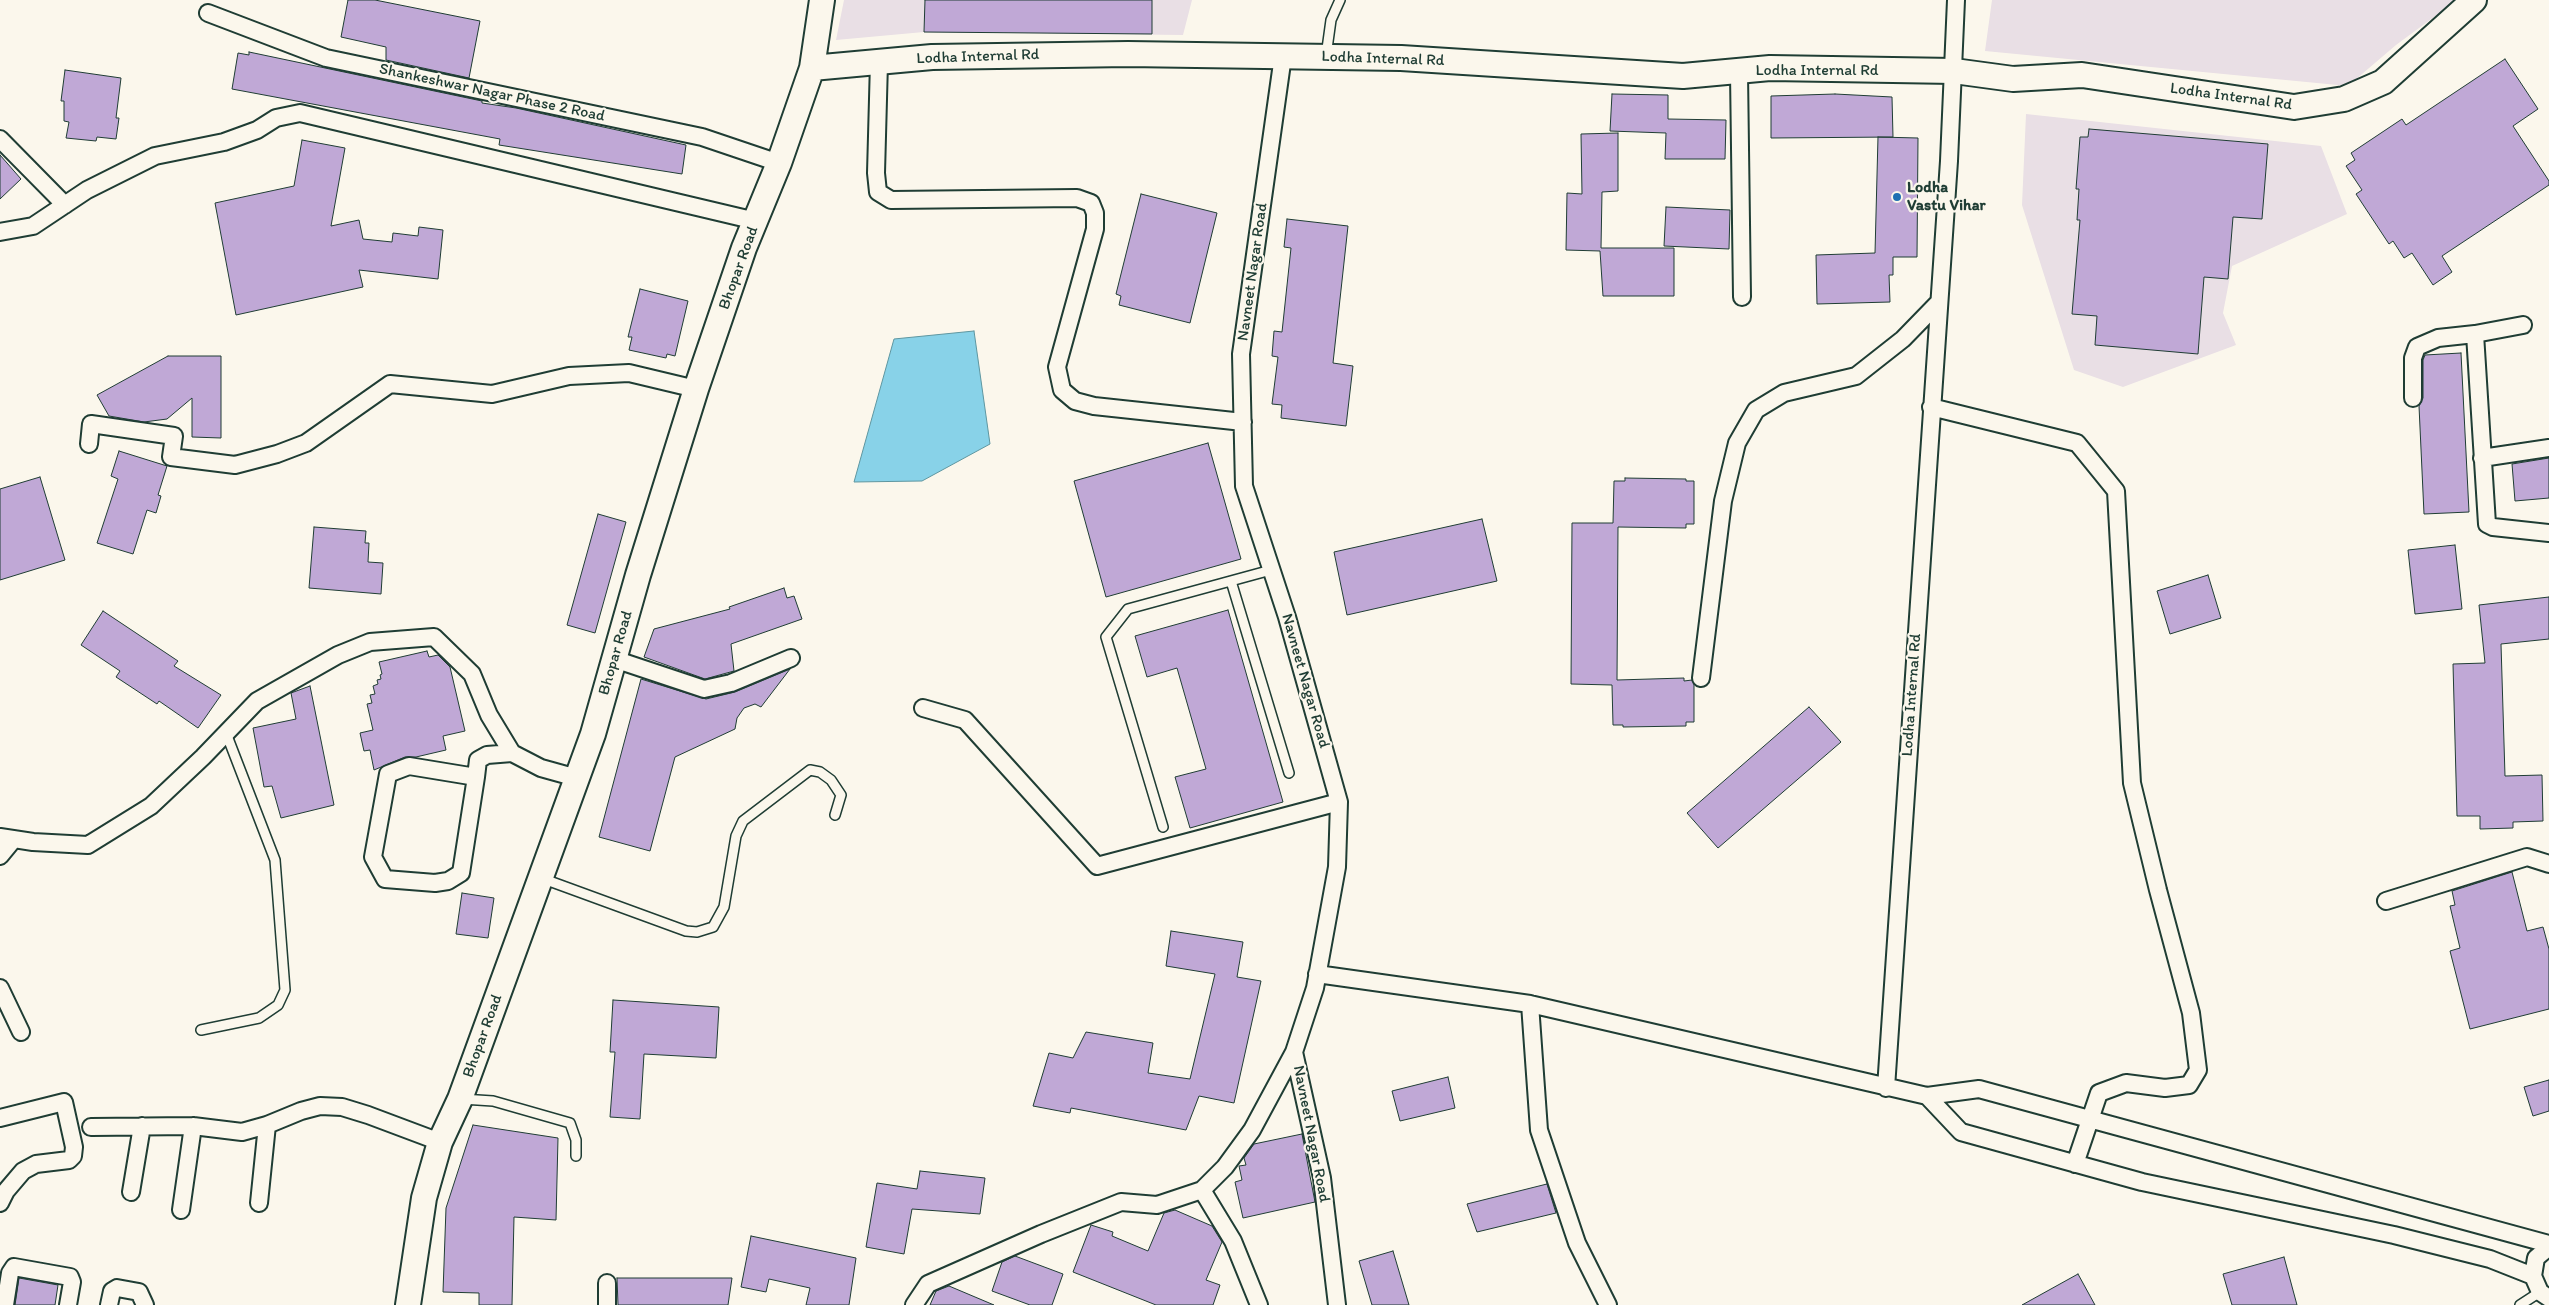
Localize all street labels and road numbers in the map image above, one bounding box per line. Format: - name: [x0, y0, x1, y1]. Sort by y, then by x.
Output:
- street label: Lodha Internal Rd: [916, 45, 1040, 69]
- street label: Lodha Internal Rd: [1321, 47, 1445, 71]
- street label: Shankeshwar Nagar Phase 2 Road: [377, 60, 607, 126]
- street label: Lodha Internal Rd: [1755, 61, 1879, 81]
- street label: Lodha Internal Rd: [2169, 79, 2293, 115]
- street label: Navneet Nagar Road: [1234, 202, 1272, 342]
- street label: Bhopar Road: [715, 224, 763, 312]
- street label: Bhopar Road: [595, 608, 637, 698]
- street label: Navneet Nagar Road: [1277, 611, 1333, 751]
- street label: Lodha Internal Rd: [1898, 633, 1926, 757]
- street label: Bhopar Road: [459, 992, 507, 1080]
- street label: Navneet Nagar Road: [1288, 1064, 1334, 1204]

